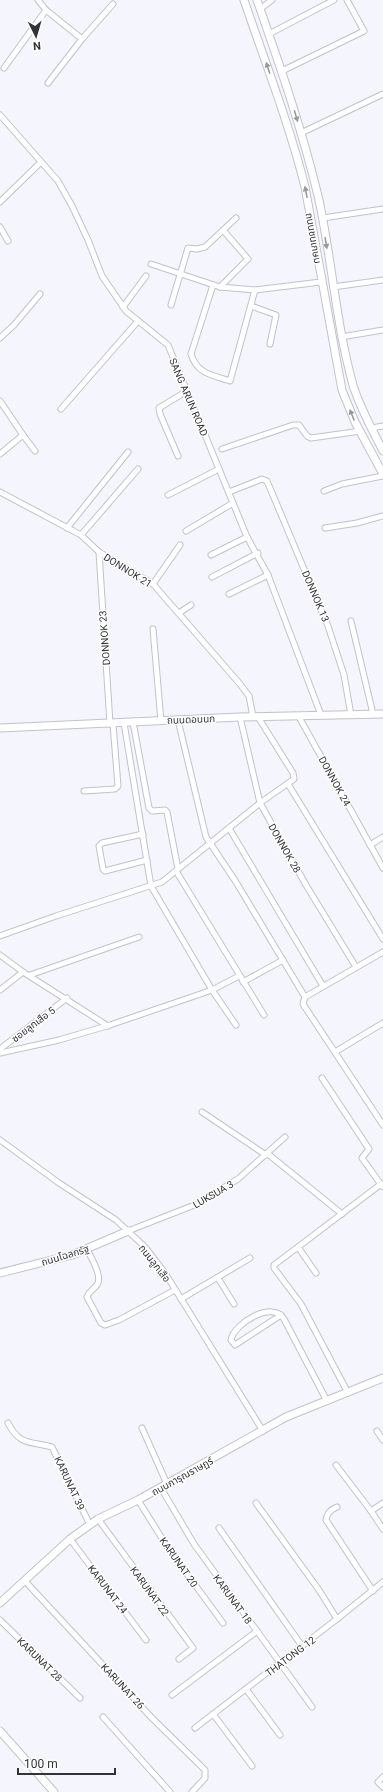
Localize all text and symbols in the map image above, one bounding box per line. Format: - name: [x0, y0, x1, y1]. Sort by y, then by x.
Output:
- north arrow: [16, 16, 56, 56]
- text: N: [32, 39, 41, 52]
- one-way arrow: [265, 62, 271, 74]
- one-way arrow: [293, 111, 299, 123]
- one-way arrow: [303, 186, 309, 199]
- street label: ถนนชนเกษม: [304, 212, 323, 264]
- one-way arrow: [323, 237, 329, 249]
- street label: SANG ARUN ROAD: [167, 357, 210, 438]
- one-way arrow: [348, 409, 354, 421]
- street label: DONNOK 21: [102, 551, 154, 590]
- street label: DONNOK 13: [300, 569, 331, 623]
- street label: DONNOK 23: [97, 610, 112, 666]
- street label: ถนนดอนนก: [167, 713, 215, 726]
- street label: DONNOK 24: [317, 755, 353, 808]
- street label: DONNOK 28: [266, 822, 303, 875]
- street label: ซอยลูกเสือ 5: [9, 1004, 58, 1045]
- street label: LUKSUA 3: [191, 1178, 235, 1210]
- street label: ถนนลูกเสือ: [136, 1242, 173, 1285]
- street label: ถนนโฉลกรัฐ: [40, 1243, 91, 1268]
- street label: KARUNAT 39: [52, 1455, 87, 1512]
- street label: ถนนการุณราษฏร์: [150, 1455, 216, 1499]
- street label: KARUNAT 20: [157, 1535, 200, 1590]
- street label: KARUNAT 24: [86, 1563, 130, 1616]
- street label: KARUNAT 22: [128, 1565, 171, 1618]
- street label: KARUNAT 18: [211, 1573, 254, 1626]
- street label: THATONG 12: [263, 1634, 318, 1679]
- street label: KARUNAT 28: [15, 1635, 65, 1684]
- street label: KARUNAT 26: [99, 1661, 147, 1712]
- scale bar: [18, 1750, 115, 1776]
- text: 100 m: [24, 1757, 58, 1771]

